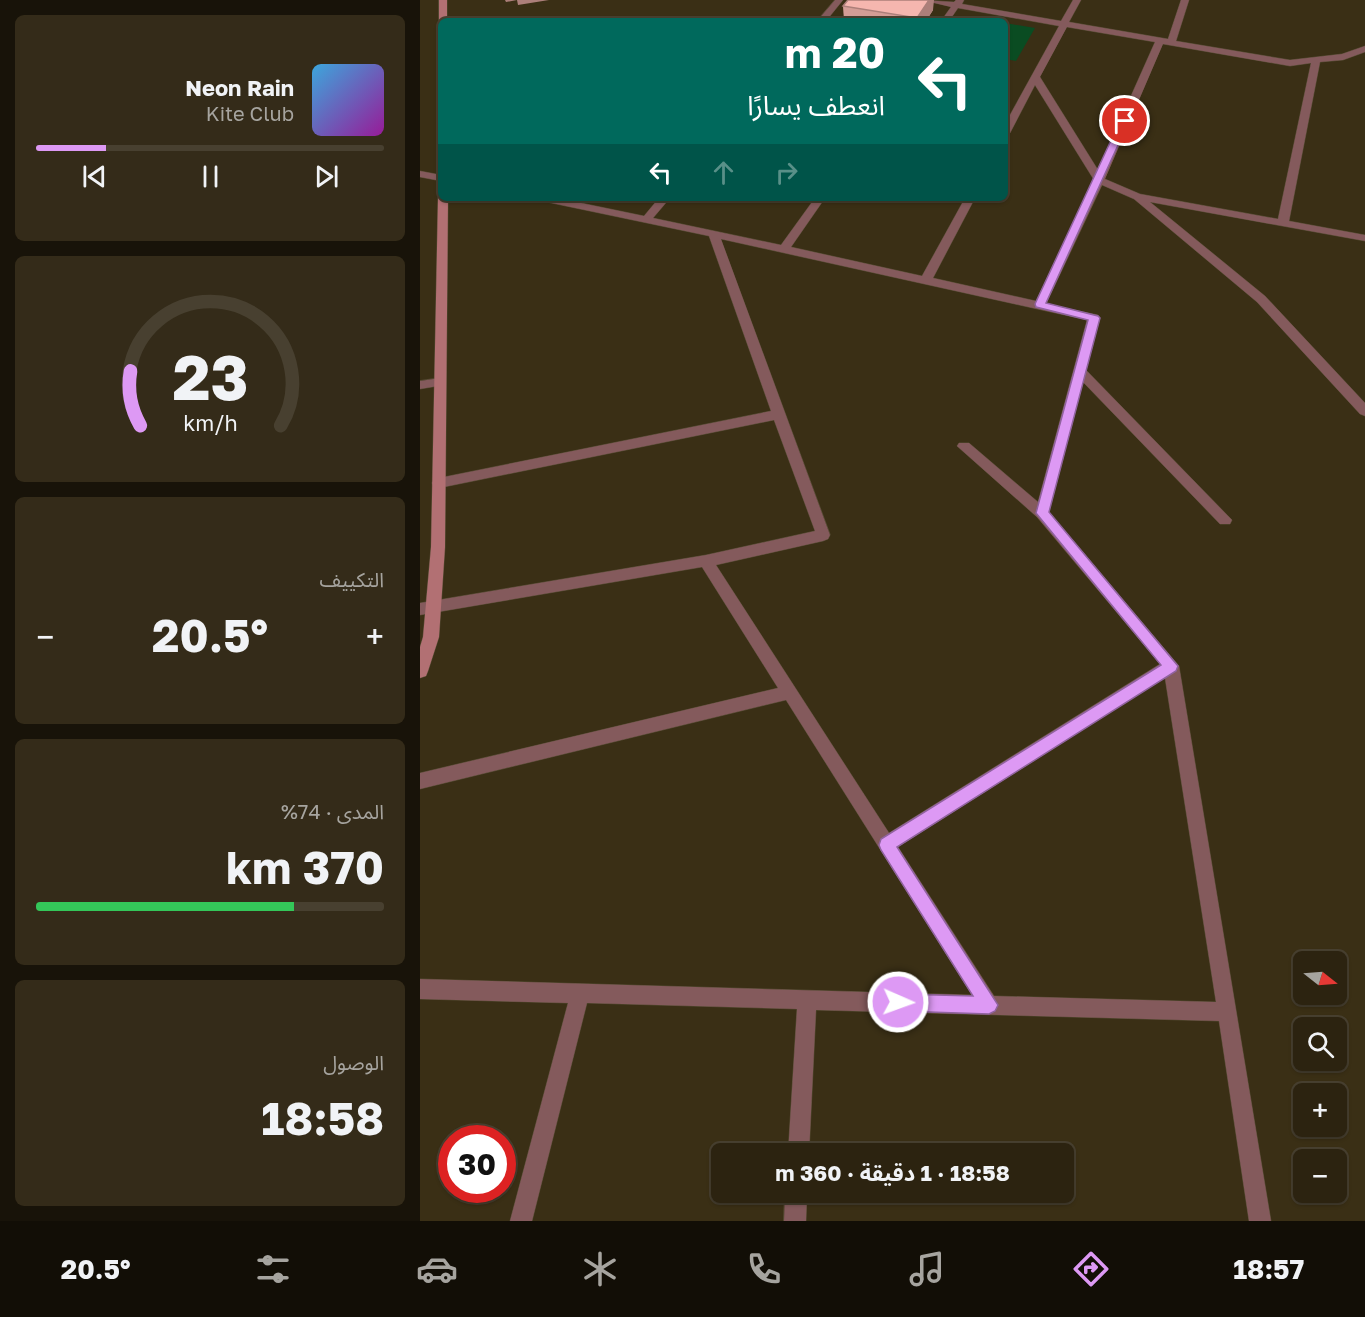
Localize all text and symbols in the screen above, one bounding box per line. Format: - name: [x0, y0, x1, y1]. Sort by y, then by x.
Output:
- text: 20 m: [785, 27, 885, 77]
- icon: left: [906, 42, 984, 120]
- text: Neon Rain: [185, 74, 294, 101]
- text: انعطف يسارًا: [747, 89, 885, 121]
- pin: [1099, 95, 1150, 146]
- text: Kite Club: [206, 101, 294, 125]
- icon: arrive: [1108, 104, 1141, 137]
- icon: left: [644, 156, 677, 189]
- icon: ahead: [707, 156, 740, 189]
- icon: right: [770, 156, 803, 189]
- icon: previous: [78, 160, 111, 193]
- icon: pause: [194, 160, 227, 193]
- icon: next: [310, 160, 343, 193]
- text: 23: [172, 339, 248, 414]
- text: km/h: [183, 411, 237, 437]
- text: التكييف: [320, 567, 384, 591]
- text: 20.5°: [152, 608, 268, 662]
- text: −: [36, 617, 54, 656]
- text: +: [366, 617, 384, 656]
- text: المدى · 74%: [281, 799, 384, 823]
- text: 370 km: [226, 840, 384, 894]
- north arrow: [1293, 951, 1347, 1005]
- map controls: [1293, 951, 1347, 1203]
- position arrow: [866, 970, 930, 1034]
- button: search: [1293, 1017, 1347, 1071]
- text: الوصول: [323, 1050, 384, 1074]
- button: +: [1293, 1083, 1347, 1137]
- text: 18:58: [261, 1091, 384, 1145]
- speed limit sign: 30: [438, 1125, 516, 1203]
- button: −: [1293, 1149, 1347, 1203]
- text: 18:58 · 1 دقيقة · 360 m: [775, 1159, 1010, 1186]
- icon: filters: [252, 1248, 294, 1290]
- icon: car: [416, 1248, 458, 1290]
- icon: climate: [579, 1248, 621, 1290]
- icon: phone: [743, 1248, 785, 1290]
- icon: music: [906, 1248, 948, 1290]
- icon: directions: [1070, 1248, 1112, 1290]
- text: 20.5°: [61, 1253, 131, 1285]
- text: 18:57: [1233, 1253, 1304, 1285]

